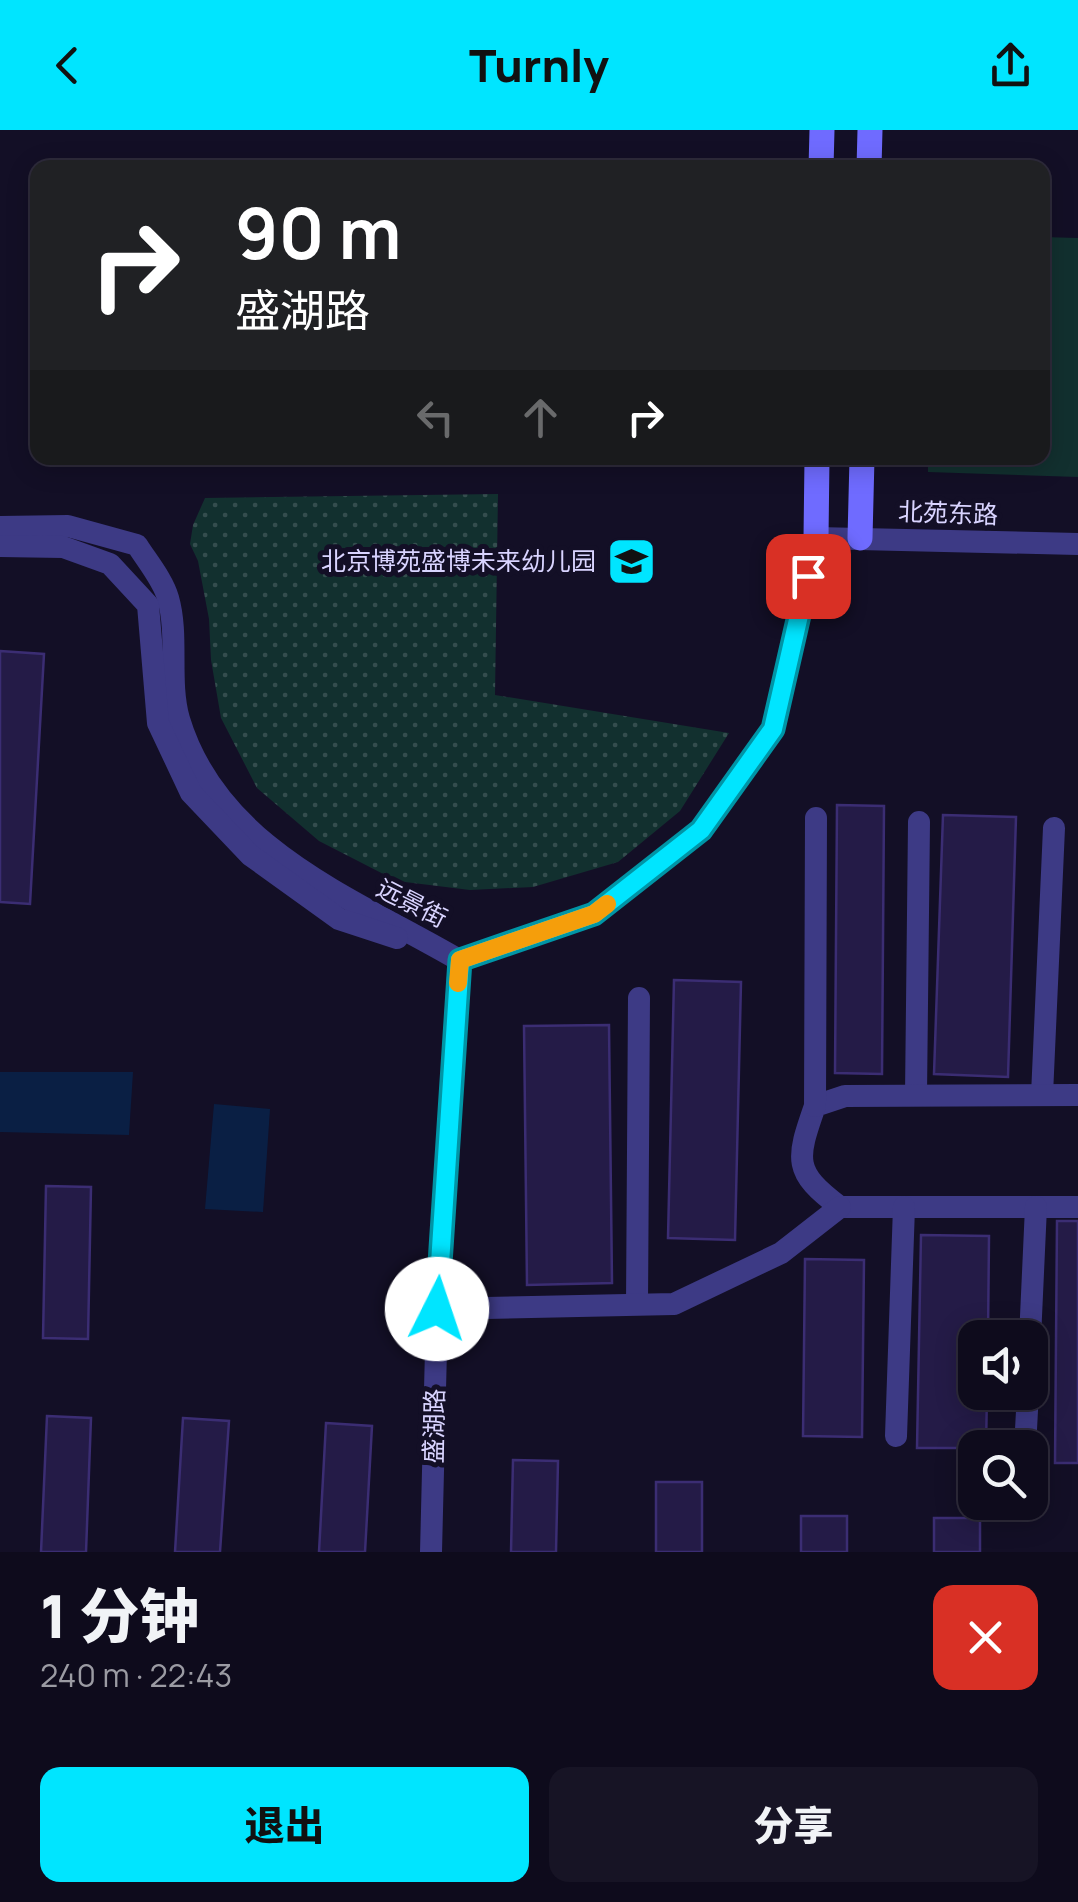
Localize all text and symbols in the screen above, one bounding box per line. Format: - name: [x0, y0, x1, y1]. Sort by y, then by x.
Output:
- text: Turnly: [469, 34, 609, 96]
- icon: back: [40, 38, 95, 93]
- icon: share: [983, 38, 1038, 93]
- text: 90 m: [235, 184, 402, 280]
- icon: right: [70, 200, 200, 330]
- text: 盛湖路: [235, 279, 370, 341]
- icon: left: [408, 390, 463, 445]
- icon: ahead: [513, 390, 568, 445]
- icon: right: [618, 390, 673, 445]
- street label: 北苑东路: [897, 493, 999, 532]
- pin: [766, 534, 851, 619]
- school or university icon: 北京博苑盛博未来幼儿园: [605, 535, 657, 587]
- place label: 北京博苑盛博未来幼儿园: [321, 543, 596, 578]
- icon: arrive: [781, 549, 836, 604]
- street label: 远景街: [371, 870, 454, 935]
- position arrow: [385, 1257, 489, 1361]
- map controls: [958, 1320, 1048, 1520]
- button: sound: [958, 1320, 1048, 1410]
- street label: 盛湖路: [415, 1388, 452, 1464]
- button: search: [958, 1430, 1048, 1520]
- text: 1 分钟: [40, 1574, 199, 1656]
- button: close: [933, 1585, 1038, 1690]
- text: 240 m · 22:43: [40, 1653, 232, 1697]
- button: 退出: [40, 1767, 529, 1882]
- button: 分享: [549, 1767, 1038, 1882]

